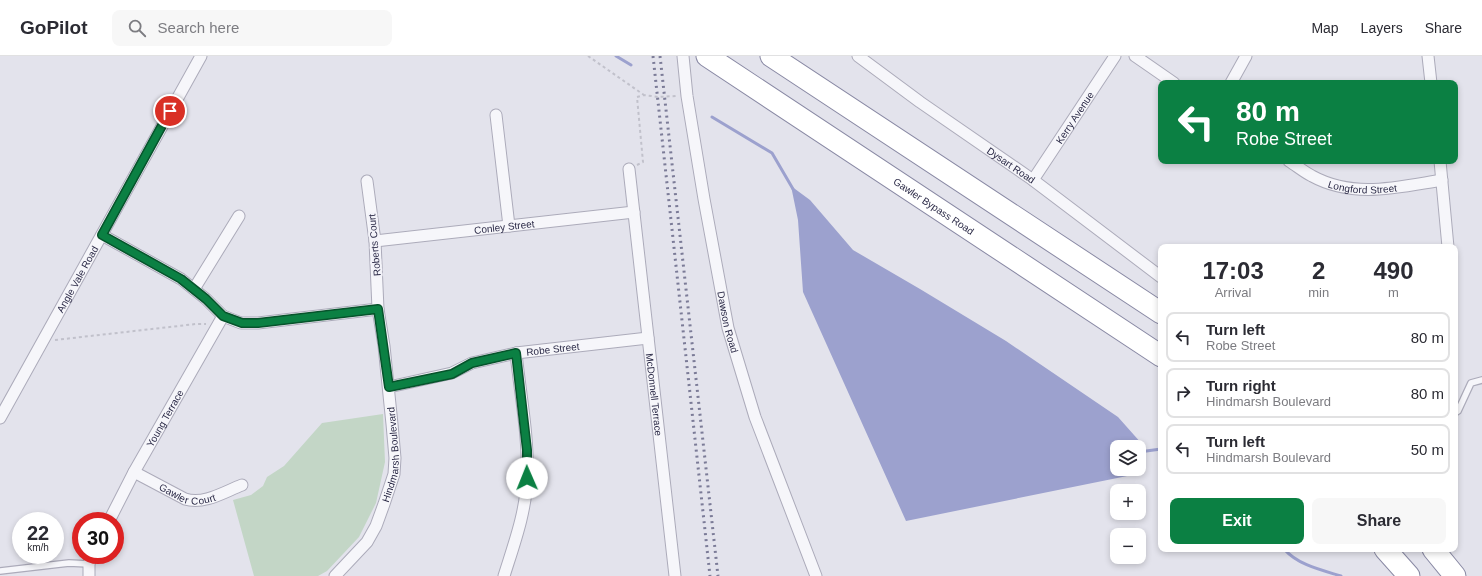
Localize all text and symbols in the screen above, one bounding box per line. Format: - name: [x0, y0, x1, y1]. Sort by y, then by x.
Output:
- search box: [112, 10, 392, 46]
- text: GoPilot: [20, 17, 88, 38]
- icon: search: [126, 17, 148, 39]
- text: Search here: [158, 19, 239, 36]
- text: Map: [1311, 20, 1339, 36]
- text: Layers: [1361, 20, 1403, 36]
- text: Share: [1425, 20, 1462, 36]
- street label: Kerry Avenue: [1054, 89, 1096, 146]
- pin: [153, 94, 187, 128]
- icon: left: [1170, 96, 1222, 148]
- text: 80 m: [1236, 96, 1300, 127]
- icon: arrive: [159, 100, 181, 122]
- text: Robe Street: [1236, 129, 1332, 149]
- street label: Dysart Road: [985, 145, 1037, 186]
- street label: Gawler Bypass Road: [891, 176, 976, 237]
- street label: Longford Street: [1327, 179, 1398, 195]
- street label: Roberts Court: [366, 213, 383, 276]
- street label: Conley Street: [474, 218, 535, 236]
- street label: Angle Vale Road: [55, 244, 100, 314]
- text: 17:03: [1202, 257, 1264, 284]
- text: 2: [1312, 257, 1325, 284]
- text: 490: [1374, 257, 1414, 284]
- text: Arrival: [1215, 285, 1252, 300]
- text: min: [1308, 285, 1329, 300]
- text: m: [1388, 285, 1399, 300]
- street label: Dawson Road: [715, 290, 740, 354]
- text: Turn left: [1206, 321, 1265, 338]
- icon: left: [1172, 326, 1194, 348]
- text: 80 m: [1411, 329, 1444, 346]
- text: Robe Street: [1206, 338, 1275, 353]
- street label: Robe Street: [526, 341, 580, 358]
- street label: McDonnell Terrace: [644, 353, 664, 437]
- text: Turn right: [1206, 377, 1276, 394]
- icon: right: [1172, 382, 1194, 404]
- text: 80 m: [1411, 385, 1444, 402]
- street label: Young Terrace: [145, 388, 186, 449]
- text: Hindmarsh Boulevard: [1206, 394, 1331, 409]
- street label: Hindmarsh Boulevard: [380, 407, 401, 504]
- text: Turn left: [1206, 433, 1265, 450]
- icon: left: [1172, 438, 1194, 460]
- map controls: [1110, 440, 1146, 564]
- button: layers: [1110, 440, 1146, 476]
- text: 50 m: [1411, 441, 1444, 458]
- text: Hindmarsh Boulevard: [1206, 450, 1331, 465]
- position arrow: [506, 457, 548, 499]
- street label: Gawler Court: [157, 481, 217, 507]
- button: +: [1110, 484, 1146, 520]
- button: Exit: [1170, 498, 1304, 544]
- button: Share: [1312, 498, 1446, 544]
- speed limit sign: 30: [72, 512, 124, 564]
- text: 22: [27, 522, 49, 544]
- button: −: [1110, 528, 1146, 564]
- text: km/h: [27, 542, 49, 553]

